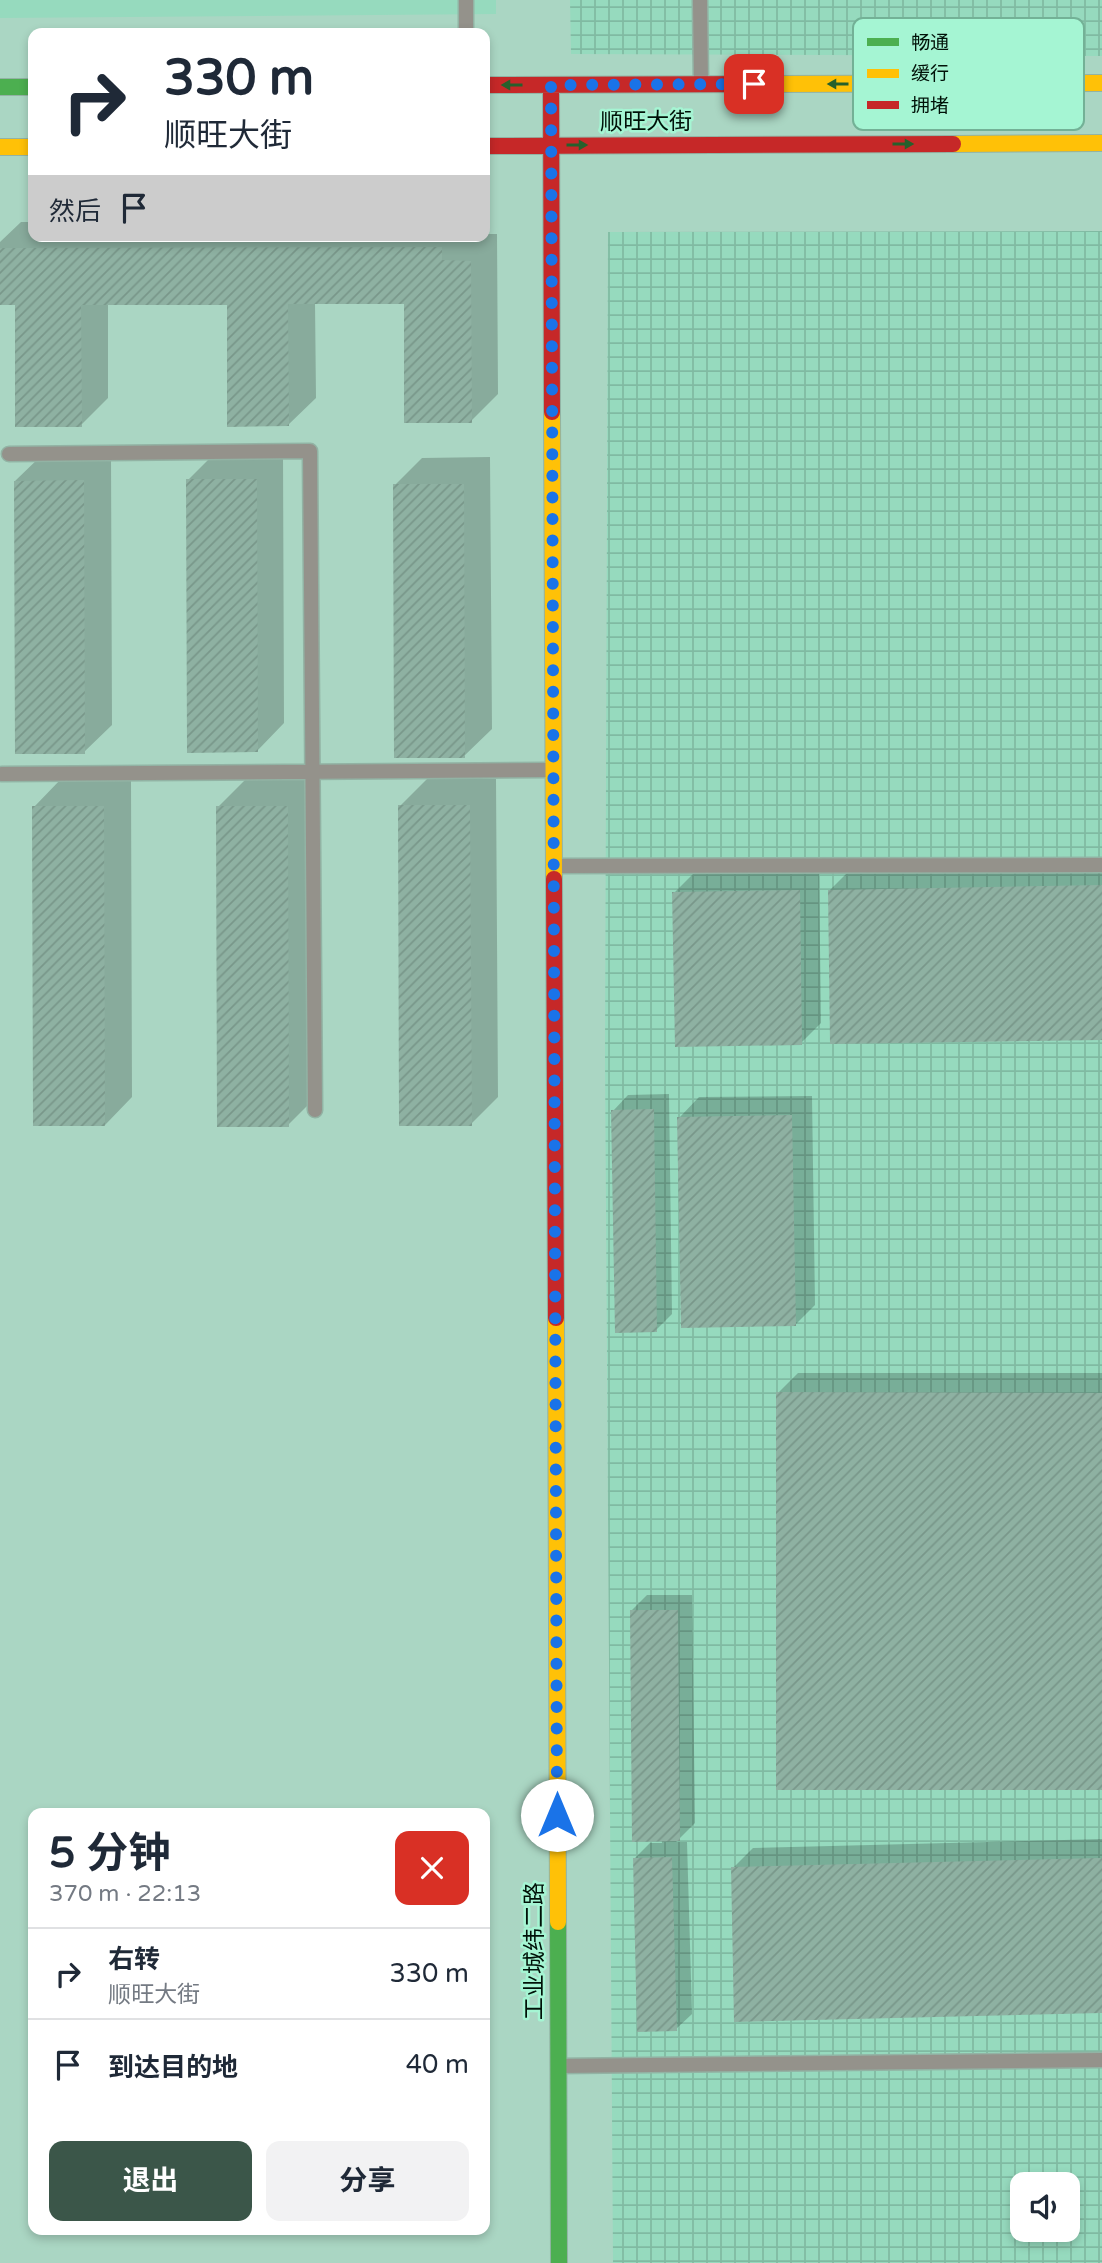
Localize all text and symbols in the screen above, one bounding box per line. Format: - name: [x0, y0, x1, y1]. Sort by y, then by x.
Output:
- legend: [853, 18, 1084, 130]
- text: 畅通: [911, 32, 949, 54]
- text: 330 m: [164, 49, 314, 108]
- pin: [724, 54, 784, 114]
- icon: right: [49, 56, 140, 147]
- text: 缓行: [911, 63, 949, 85]
- icon: arrive: [735, 65, 773, 103]
- one-way arrow: [827, 78, 849, 90]
- one-way arrow: [501, 79, 523, 91]
- text: 拥堵: [911, 95, 949, 117]
- street label: 顺旺大街: [600, 108, 692, 136]
- text: 顺旺大街: [164, 117, 292, 155]
- one-way arrow: [892, 138, 914, 150]
- one-way arrow: [567, 139, 589, 151]
- icon: arrive: [115, 189, 153, 227]
- text: 然后: [49, 196, 101, 227]
- position arrow: [520, 1778, 594, 1852]
- text: 5 分钟: [49, 1828, 170, 1879]
- button: close: [395, 1831, 469, 1905]
- text: 370 m · 22:13: [49, 1880, 201, 1908]
- street label: 工业城纬二路: [521, 1882, 549, 2020]
- text: 右转: [108, 1944, 160, 1975]
- icon: right: [49, 1955, 87, 1993]
- text: 330 m: [389, 1958, 469, 1989]
- text: 顺旺大街: [108, 1981, 200, 2009]
- icon: arrive: [49, 2046, 87, 2084]
- text: 40 m: [406, 2049, 469, 2080]
- text: 到达目的地: [108, 2052, 238, 2083]
- button: 退出: [49, 2141, 252, 2221]
- button: 分享: [266, 2141, 469, 2221]
- map controls: [1010, 2172, 1080, 2242]
- button: sound: [1010, 2172, 1080, 2242]

